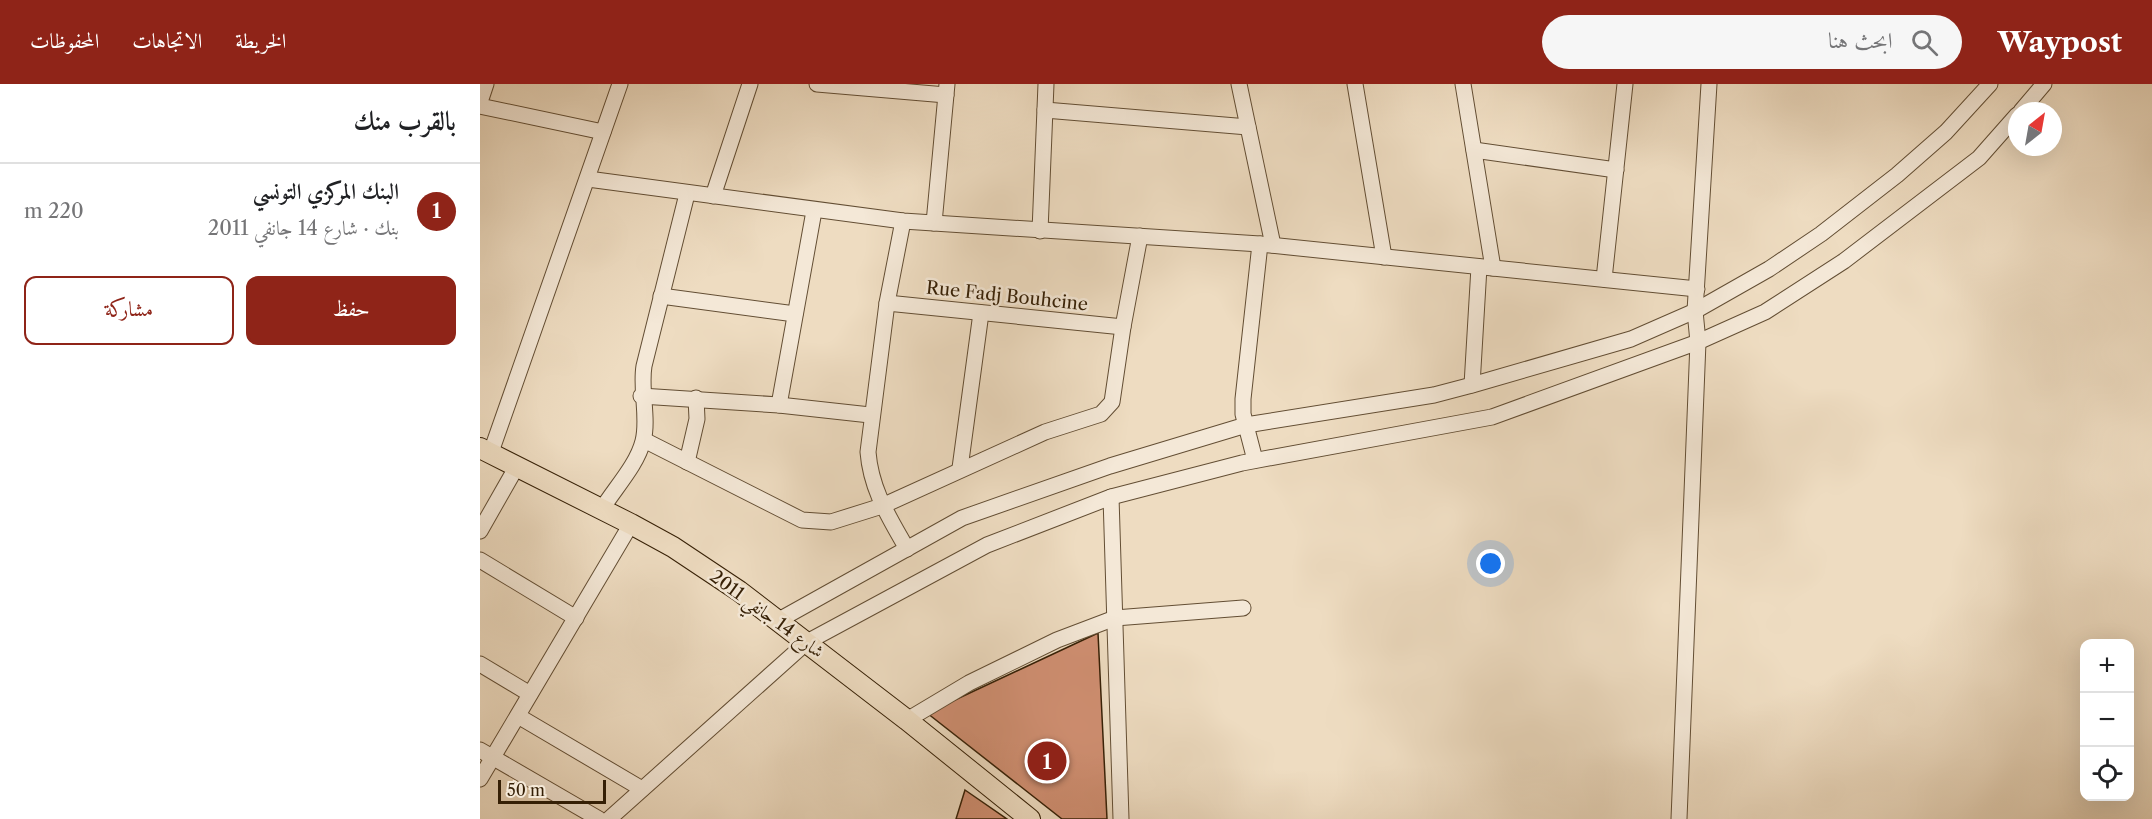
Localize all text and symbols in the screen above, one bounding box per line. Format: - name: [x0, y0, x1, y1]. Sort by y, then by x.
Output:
- search box: [1542, 15, 1962, 69]
- text: Waypost: [1998, 25, 2122, 59]
- icon: search: [1908, 26, 1941, 59]
- text: ابحث هنا: [1828, 27, 1893, 54]
- text: المحفوظات: [30, 28, 99, 53]
- text: الاتجاهات: [132, 28, 202, 53]
- text: الخريطة: [235, 28, 286, 53]
- north arrow: [2008, 102, 2062, 156]
- text: بالقرب منك: [353, 105, 456, 137]
- text: البنك المركزي التونسي: [253, 178, 399, 205]
- text: 220 m: [24, 199, 84, 223]
- text: 1: [432, 199, 441, 223]
- text: بنك · شارع 14 جانفي 2011: [208, 216, 399, 240]
- button: مشاركة: [24, 276, 234, 345]
- button: حفظ: [246, 276, 456, 345]
- street label: Rue Fadj Bouhcine: [925, 277, 1089, 315]
- your location: [1476, 549, 1505, 578]
- street label: شارع 14 جانفي 2011: [702, 565, 828, 668]
- map controls: [2080, 639, 2134, 801]
- button: +: [2080, 639, 2134, 693]
- button: −: [2080, 693, 2134, 747]
- pin: 1: [1028, 738, 1066, 784]
- button: locate: [2080, 747, 2134, 801]
- scale bar: [498, 777, 606, 804]
- text: 50 m: [507, 780, 545, 800]

